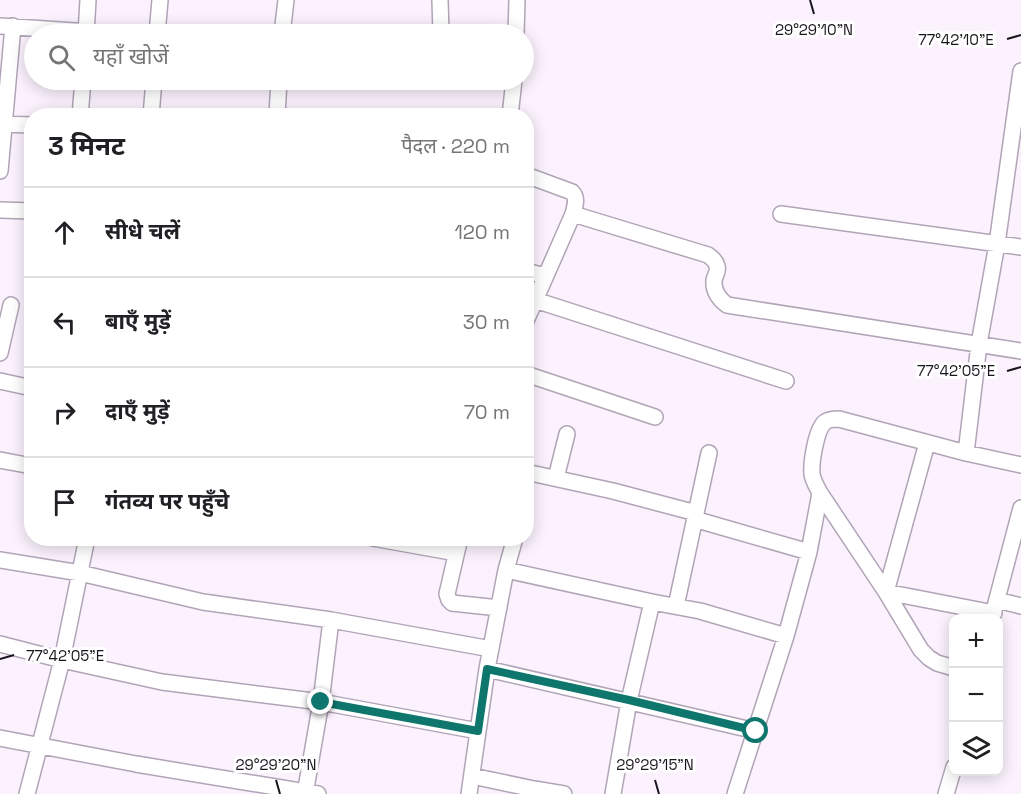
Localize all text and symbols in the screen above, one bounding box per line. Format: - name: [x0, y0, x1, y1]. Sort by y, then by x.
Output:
- text: 29°29'10"N: [775, 20, 853, 39]
- search box: [24, 24, 534, 90]
- text: 77°42'10"E: [918, 30, 994, 49]
- icon: search: [45, 41, 78, 74]
- text: यहाँ खोजें: [93, 42, 169, 70]
- text: 3 मिनट: [48, 129, 125, 163]
- text: पैदल · 220 m: [401, 133, 510, 159]
- icon: ahead: [48, 216, 81, 249]
- text: सीधे चलें: [105, 217, 180, 245]
- text: 120 m: [454, 219, 510, 245]
- icon: left: [48, 306, 81, 339]
- text: बाएँ मुड़ें: [105, 307, 171, 335]
- text: 30 m: [463, 309, 510, 335]
- text: 77°42'05"E: [917, 361, 995, 380]
- icon: right: [48, 396, 81, 429]
- text: दाएँ मुड़ें: [105, 397, 170, 425]
- text: 70 m: [464, 399, 510, 425]
- icon: arrive: [48, 486, 81, 519]
- text: गंतव्य पर पहुँचे: [105, 487, 229, 515]
- map controls: [949, 614, 1003, 776]
- button: +: [949, 614, 1003, 668]
- text: 77°42'05"E: [26, 646, 104, 665]
- button: −: [949, 668, 1003, 722]
- route end: [307, 688, 333, 714]
- route start: [742, 717, 768, 743]
- button: layers: [949, 722, 1003, 776]
- text: 29°29'20"N: [236, 755, 316, 774]
- text: 29°29'15"N: [616, 755, 694, 774]

